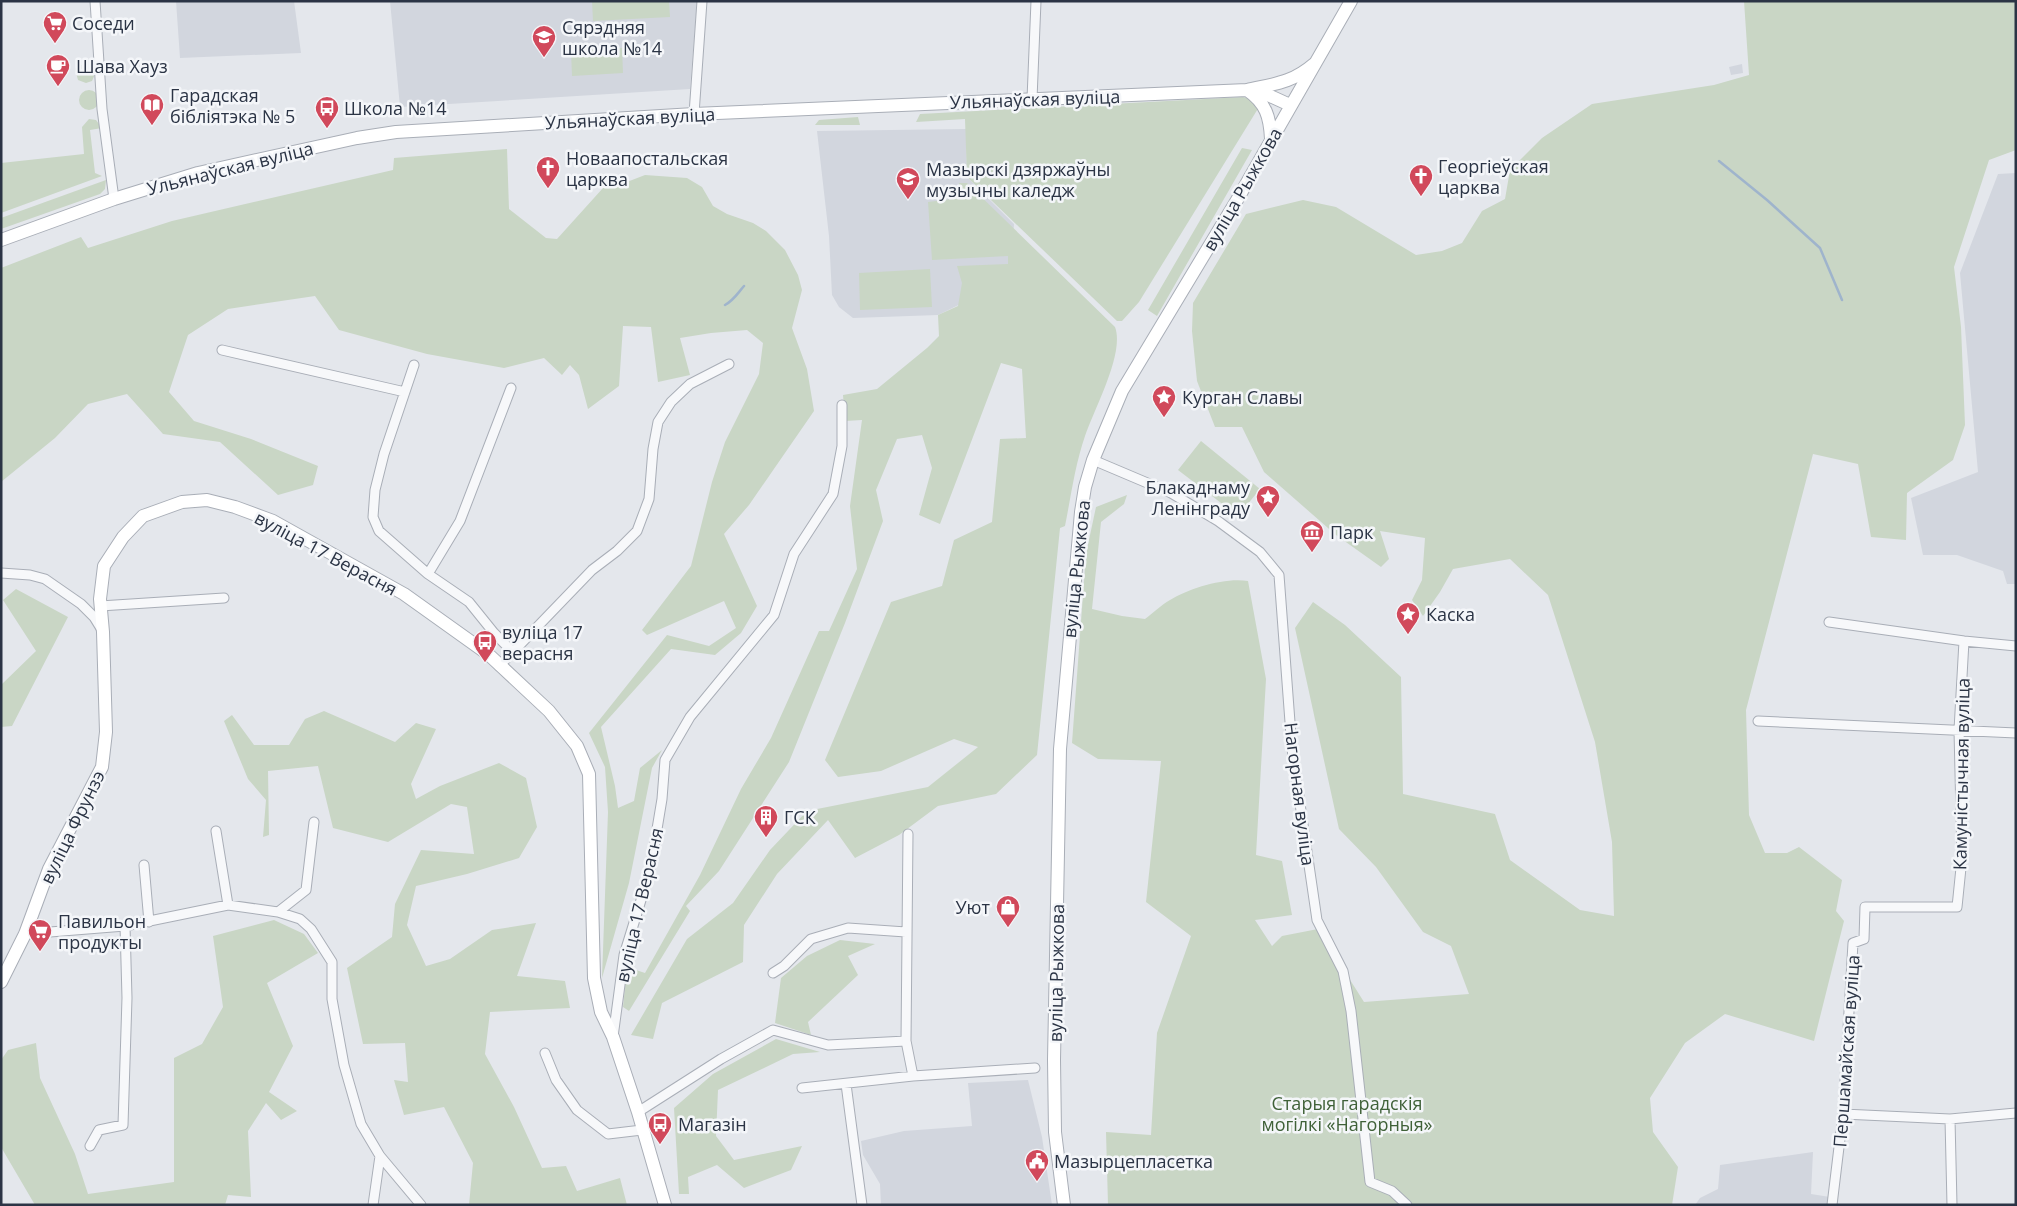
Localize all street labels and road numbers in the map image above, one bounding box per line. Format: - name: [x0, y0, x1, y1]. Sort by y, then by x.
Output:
- street label: Ульянаўская вуліца: [949, 84, 1121, 114]
- street label: Ульянаўская вуліца: [544, 102, 716, 134]
- street label: вуліца Рыжкова: [1197, 123, 1287, 255]
- street label: Ульянаўская вуліца: [144, 136, 316, 200]
- street label: вуліца Рыжкова: [1057, 499, 1095, 639]
- street label: вуліца 17 Верасня: [251, 505, 401, 601]
- street label: Камуністычная вуліца: [1947, 678, 1975, 870]
- street label: Нагорная вуліца: [1279, 721, 1321, 867]
- street label: вуліца Фрунзэ: [34, 766, 110, 888]
- street label: вуліца 17 Верасня: [610, 825, 668, 985]
- street label: вуліца Рыжкова: [1043, 904, 1069, 1042]
- street label: Першамайская вуліца: [1827, 954, 1865, 1148]

